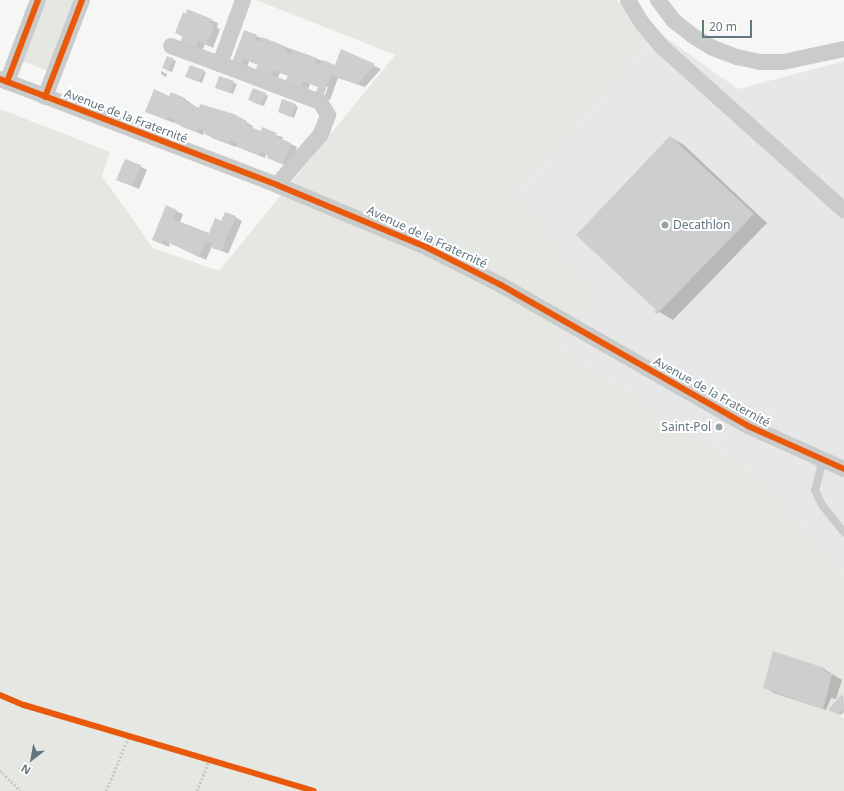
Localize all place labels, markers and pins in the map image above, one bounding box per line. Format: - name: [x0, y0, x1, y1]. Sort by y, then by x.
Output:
- place label: Decathlon: [673, 218, 731, 232]
- marker: Decathlon: [660, 220, 670, 230]
- place label: Saint-Pol: [661, 420, 711, 434]
- marker: Saint-Pol: [714, 422, 724, 432]

